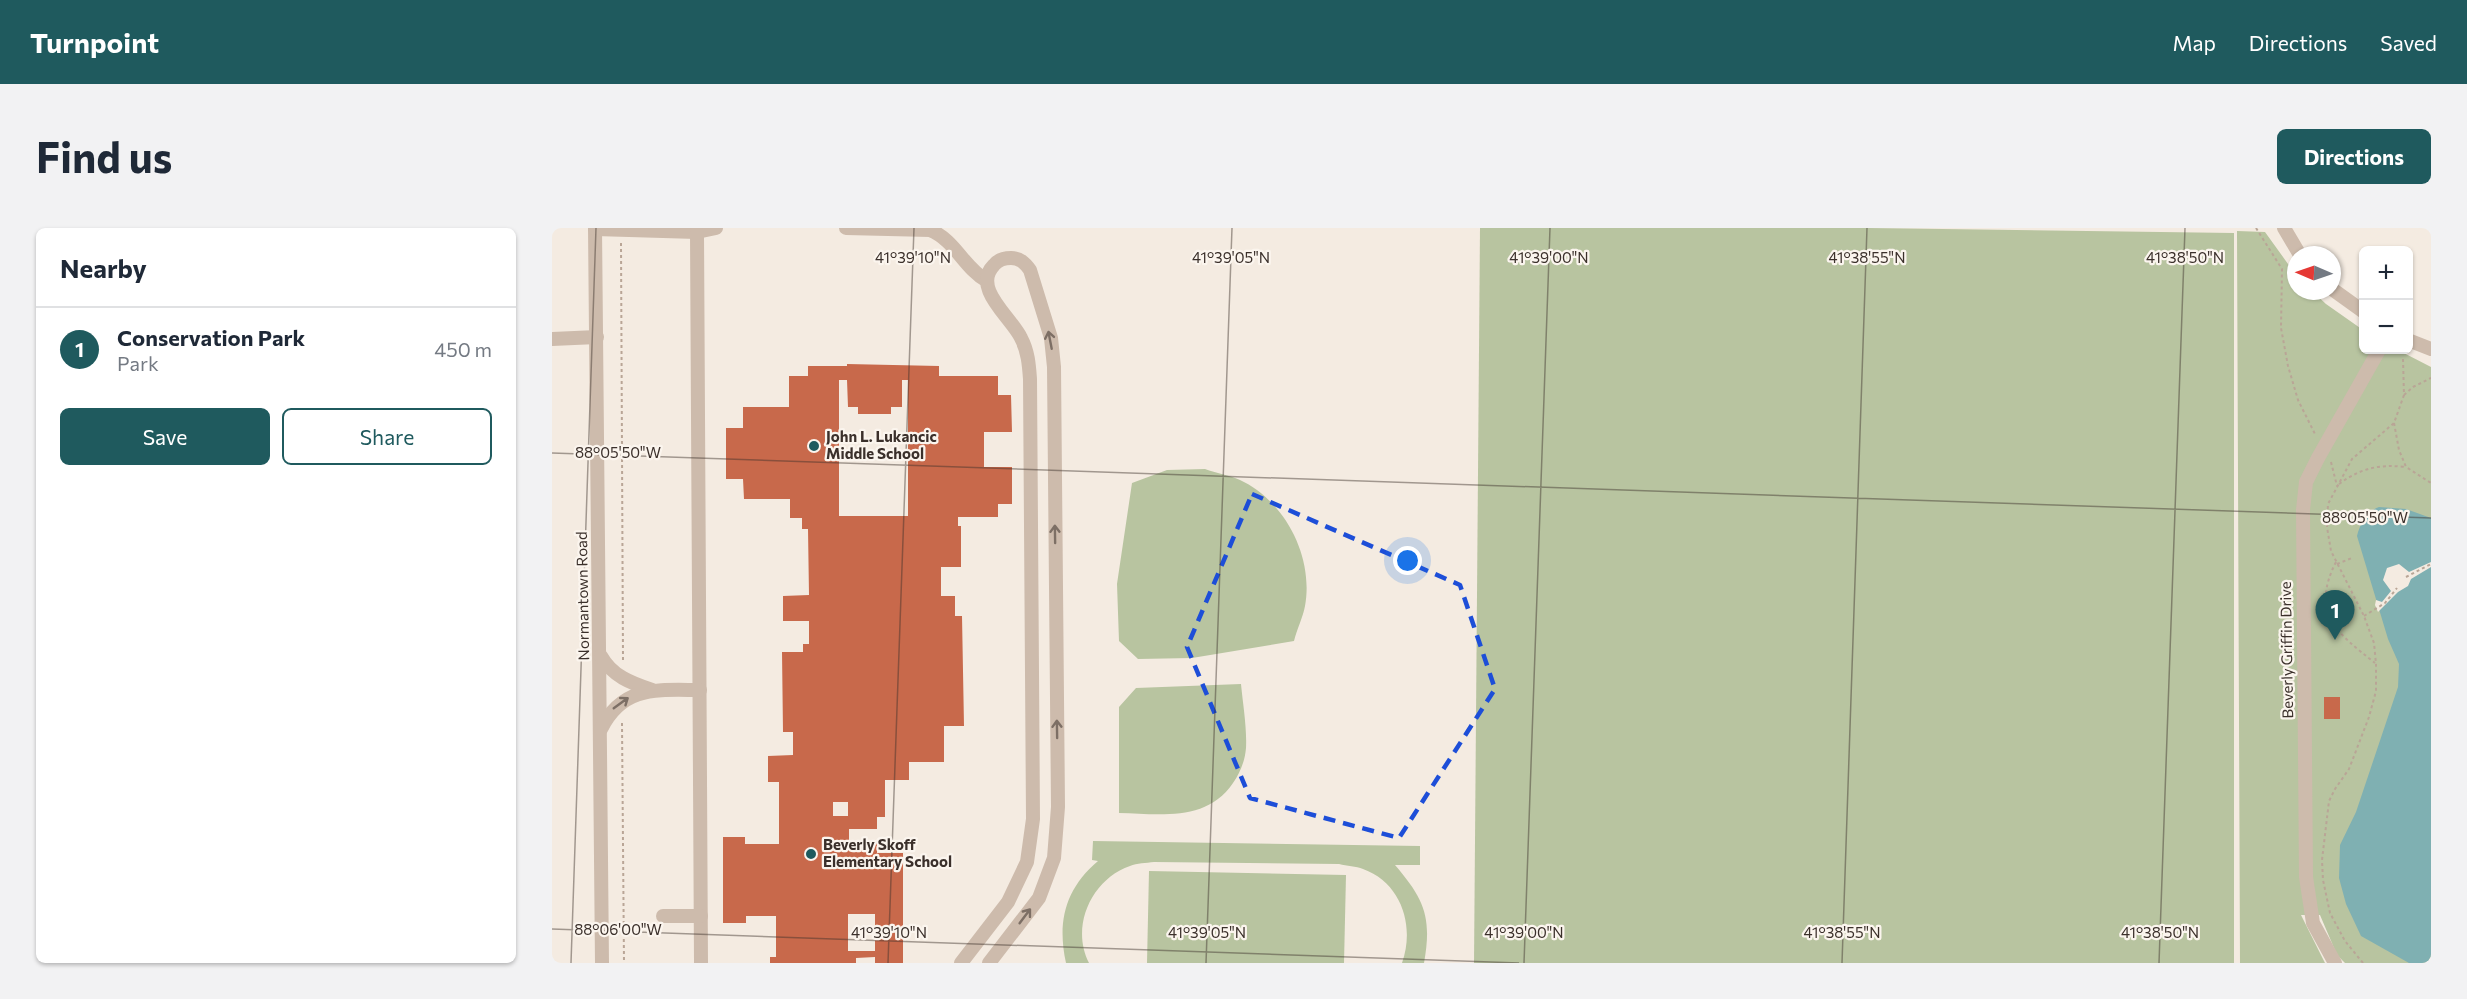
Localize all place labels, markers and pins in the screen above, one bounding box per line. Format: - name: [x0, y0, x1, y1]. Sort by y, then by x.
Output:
- place label: John L. Lukancic Middle School: [826, 427, 937, 462]
- marker: John L. Lukancic Middle School: [807, 439, 821, 453]
- pin: 1: [2316, 590, 2354, 640]
- place label: Beverly Skoff Elementary School: [823, 835, 952, 870]
- marker: Beverly Skoff Elementary School: [804, 847, 818, 861]

